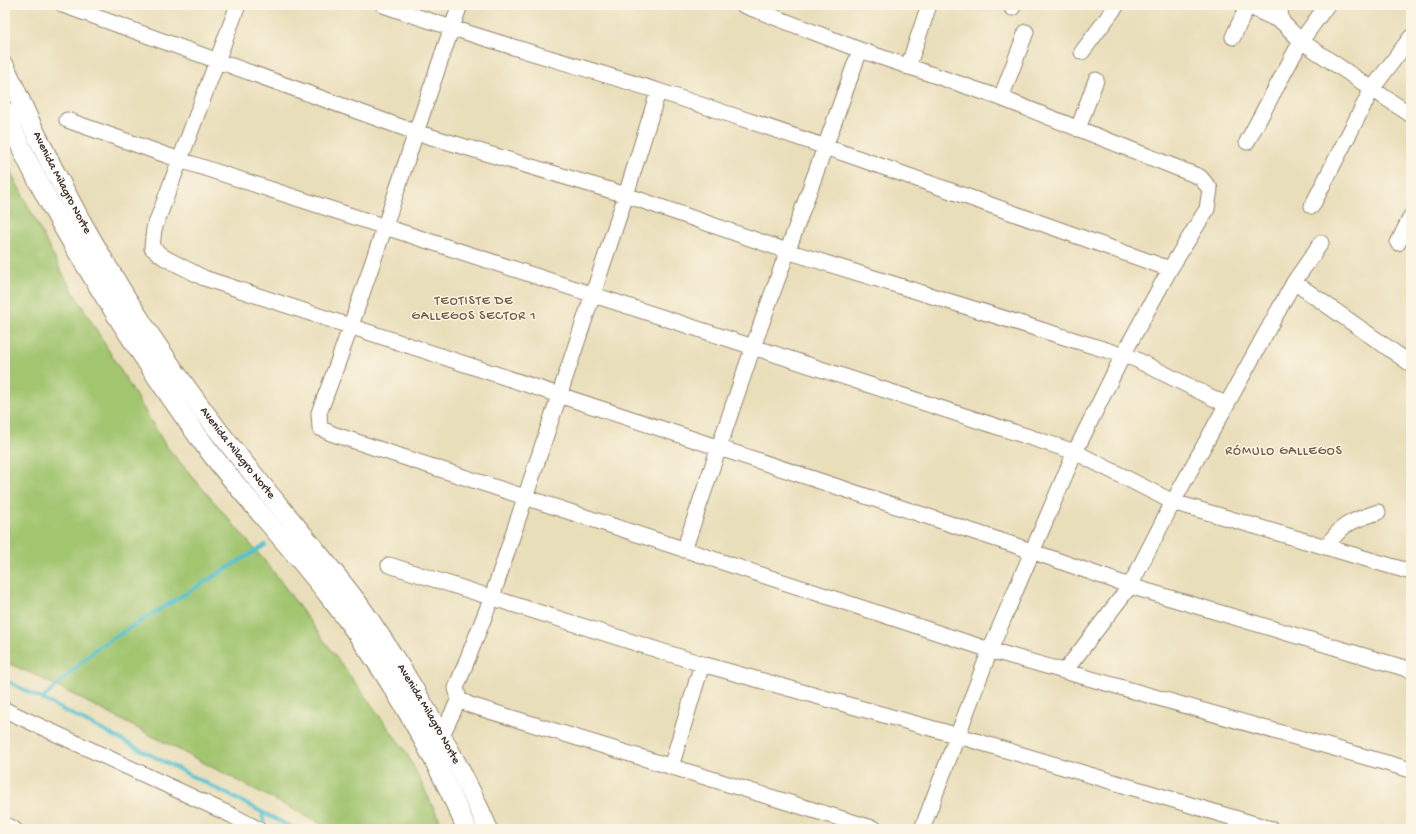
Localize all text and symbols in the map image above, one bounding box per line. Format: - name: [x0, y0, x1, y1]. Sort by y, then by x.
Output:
- street label: Avenida Milagro Norte: [29, 130, 94, 237]
- district label: TEOTISTE DE GALLEGOS SECTOR 1: [412, 294, 536, 324]
- street label: Avenida Milagro Norte: [196, 405, 278, 503]
- district label: RÓMULO GALLEGOS: [1225, 444, 1343, 459]
- street label: Avenida Milagro Norte: [393, 662, 463, 767]

